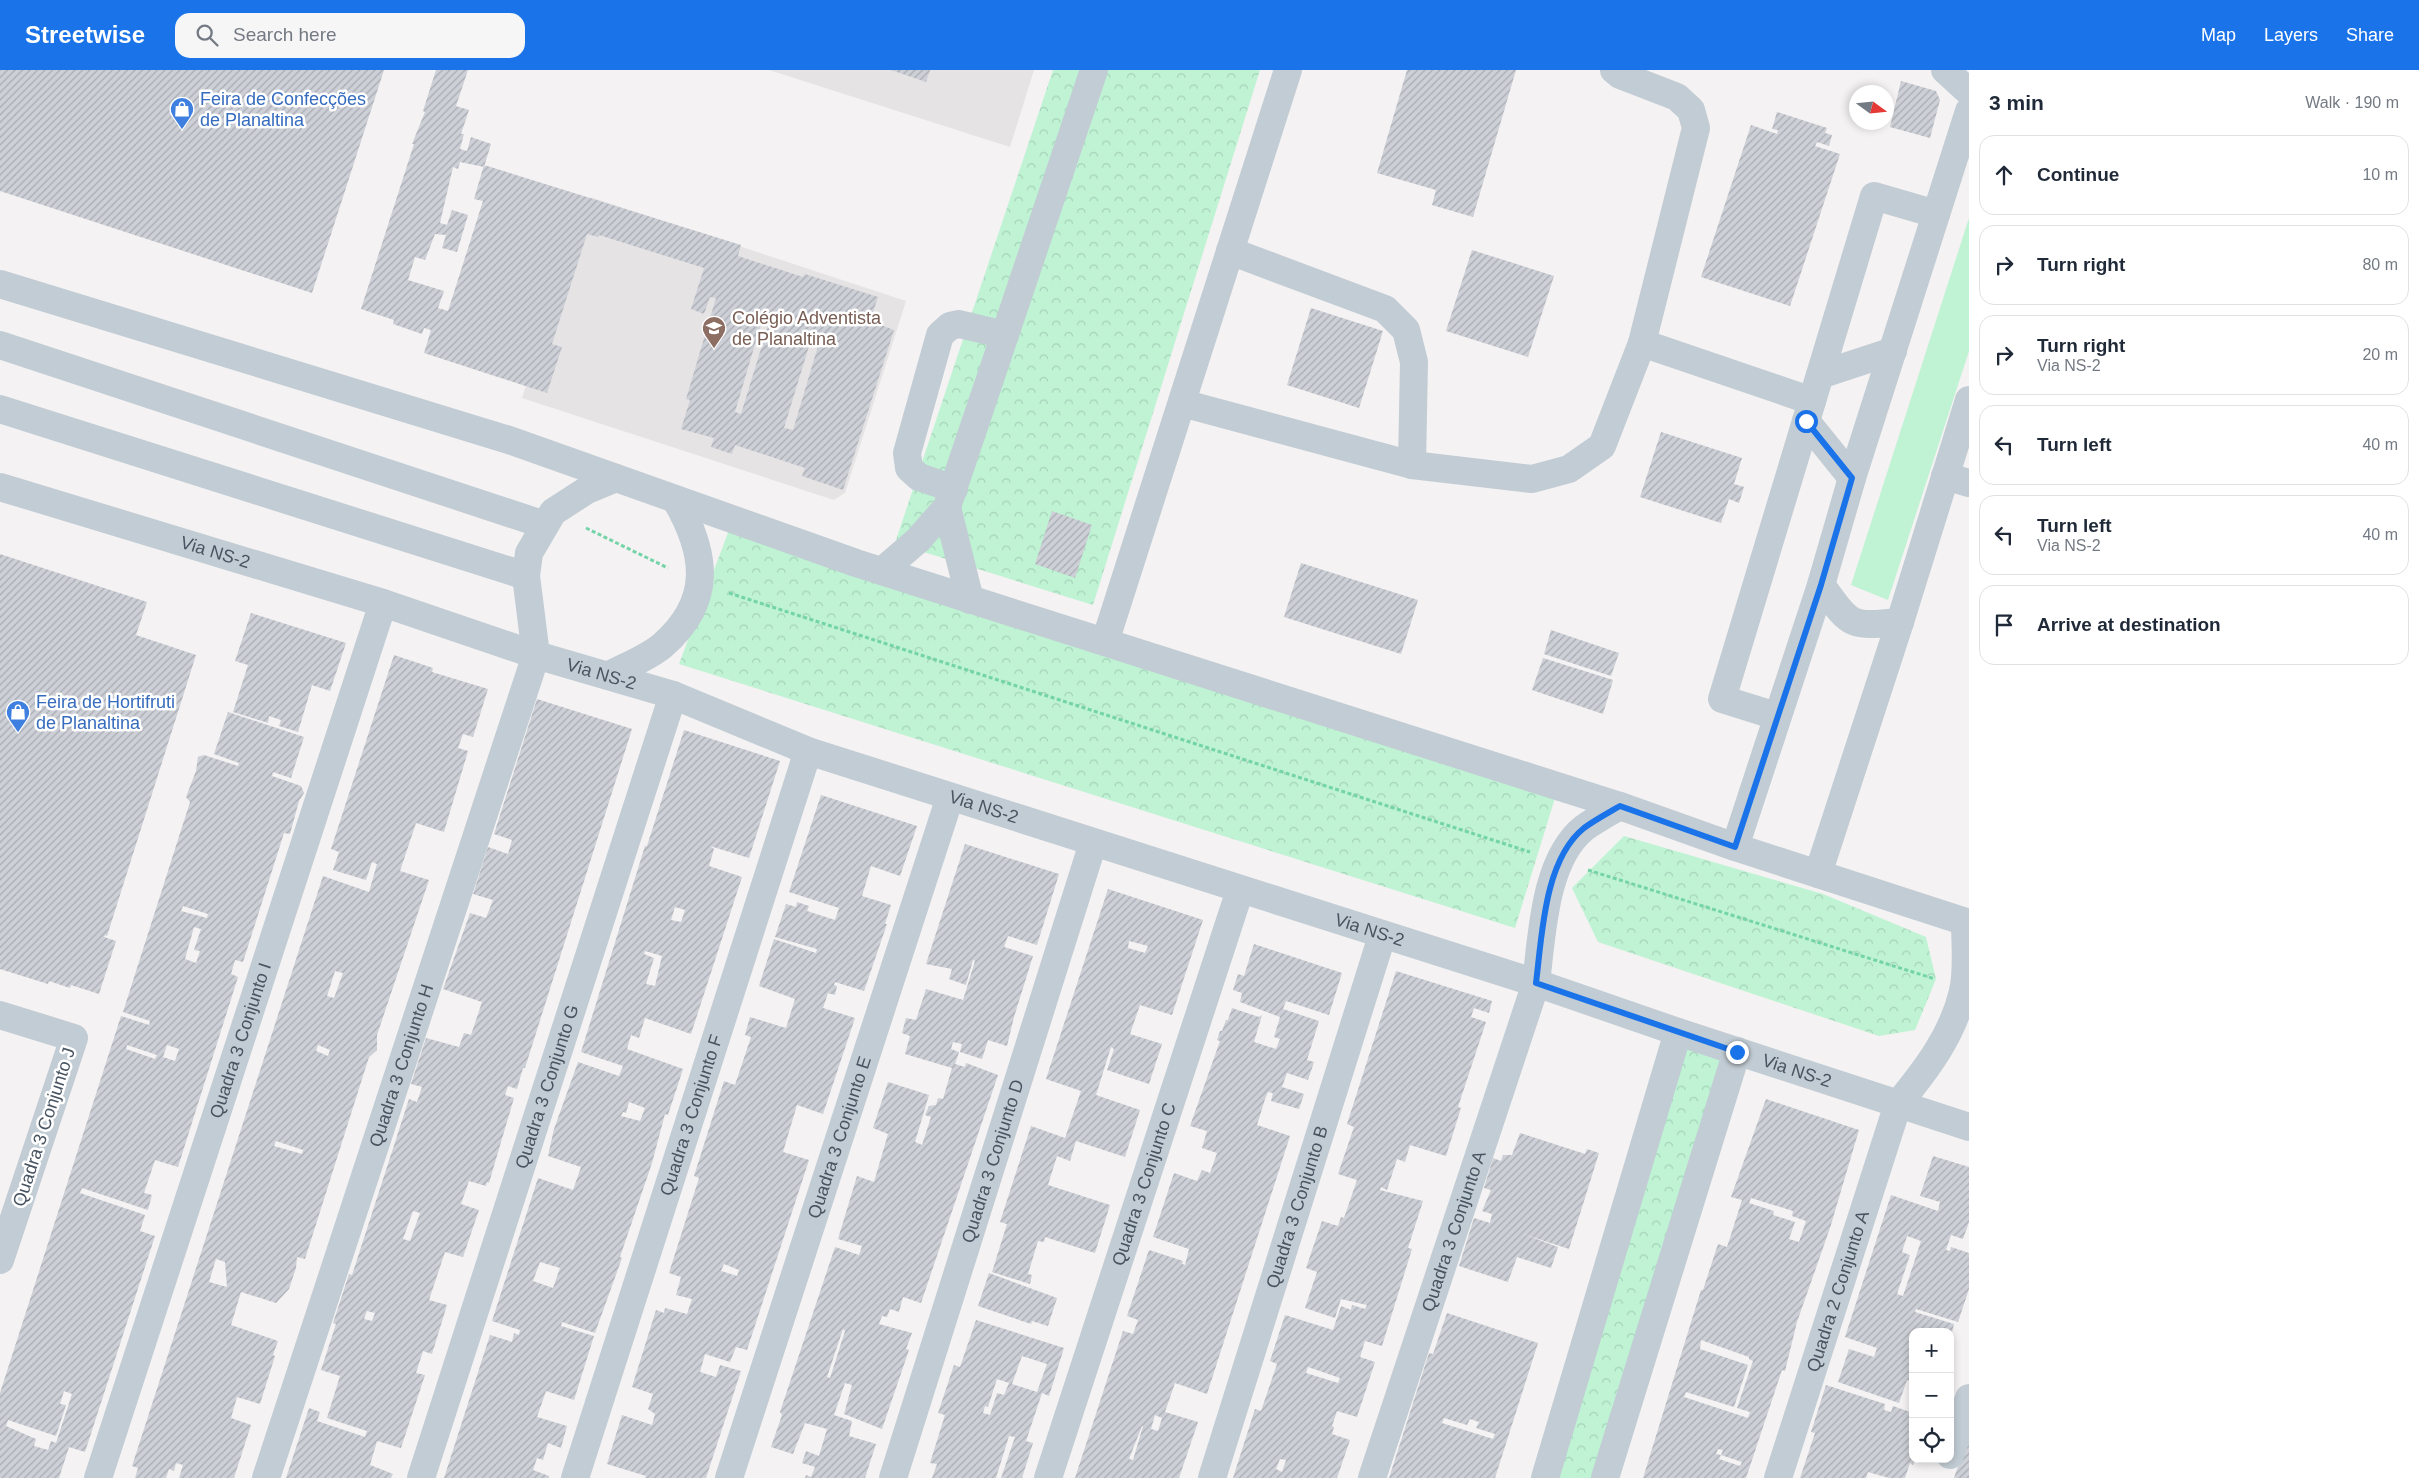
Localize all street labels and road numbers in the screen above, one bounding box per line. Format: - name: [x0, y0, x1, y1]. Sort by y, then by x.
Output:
- street label: Via NS-2: [178, 532, 253, 572]
- street label: Via NS-2: [564, 654, 639, 694]
- street label: Via NS-2: [946, 787, 1021, 827]
- street label: Via NS-2: [1332, 910, 1407, 950]
- street label: Quadra 3 Conjunto I: [206, 960, 275, 1121]
- street label: Quadra 3 Conjunto H: [365, 982, 437, 1150]
- street label: Quadra 3 Conjunto G: [511, 1002, 583, 1171]
- street label: Quadra 3 Conjunto F: [656, 1032, 726, 1198]
- street label: Quadra 3 Conjunto J: [9, 1045, 79, 1209]
- street label: Via NS-2: [1760, 1050, 1834, 1091]
- street label: Quadra 3 Conjunto E: [804, 1054, 875, 1221]
- street label: Quadra 3 Conjunto D: [958, 1077, 1028, 1246]
- street label: Quadra 3 Conjunto C: [1108, 1100, 1180, 1268]
- street label: Quadra 3 Conjunto B: [1262, 1123, 1332, 1291]
- street label: Quadra 3 Conjunto A: [1418, 1148, 1490, 1314]
- street label: Quadra 2 Conjunto A: [1803, 1208, 1873, 1375]

